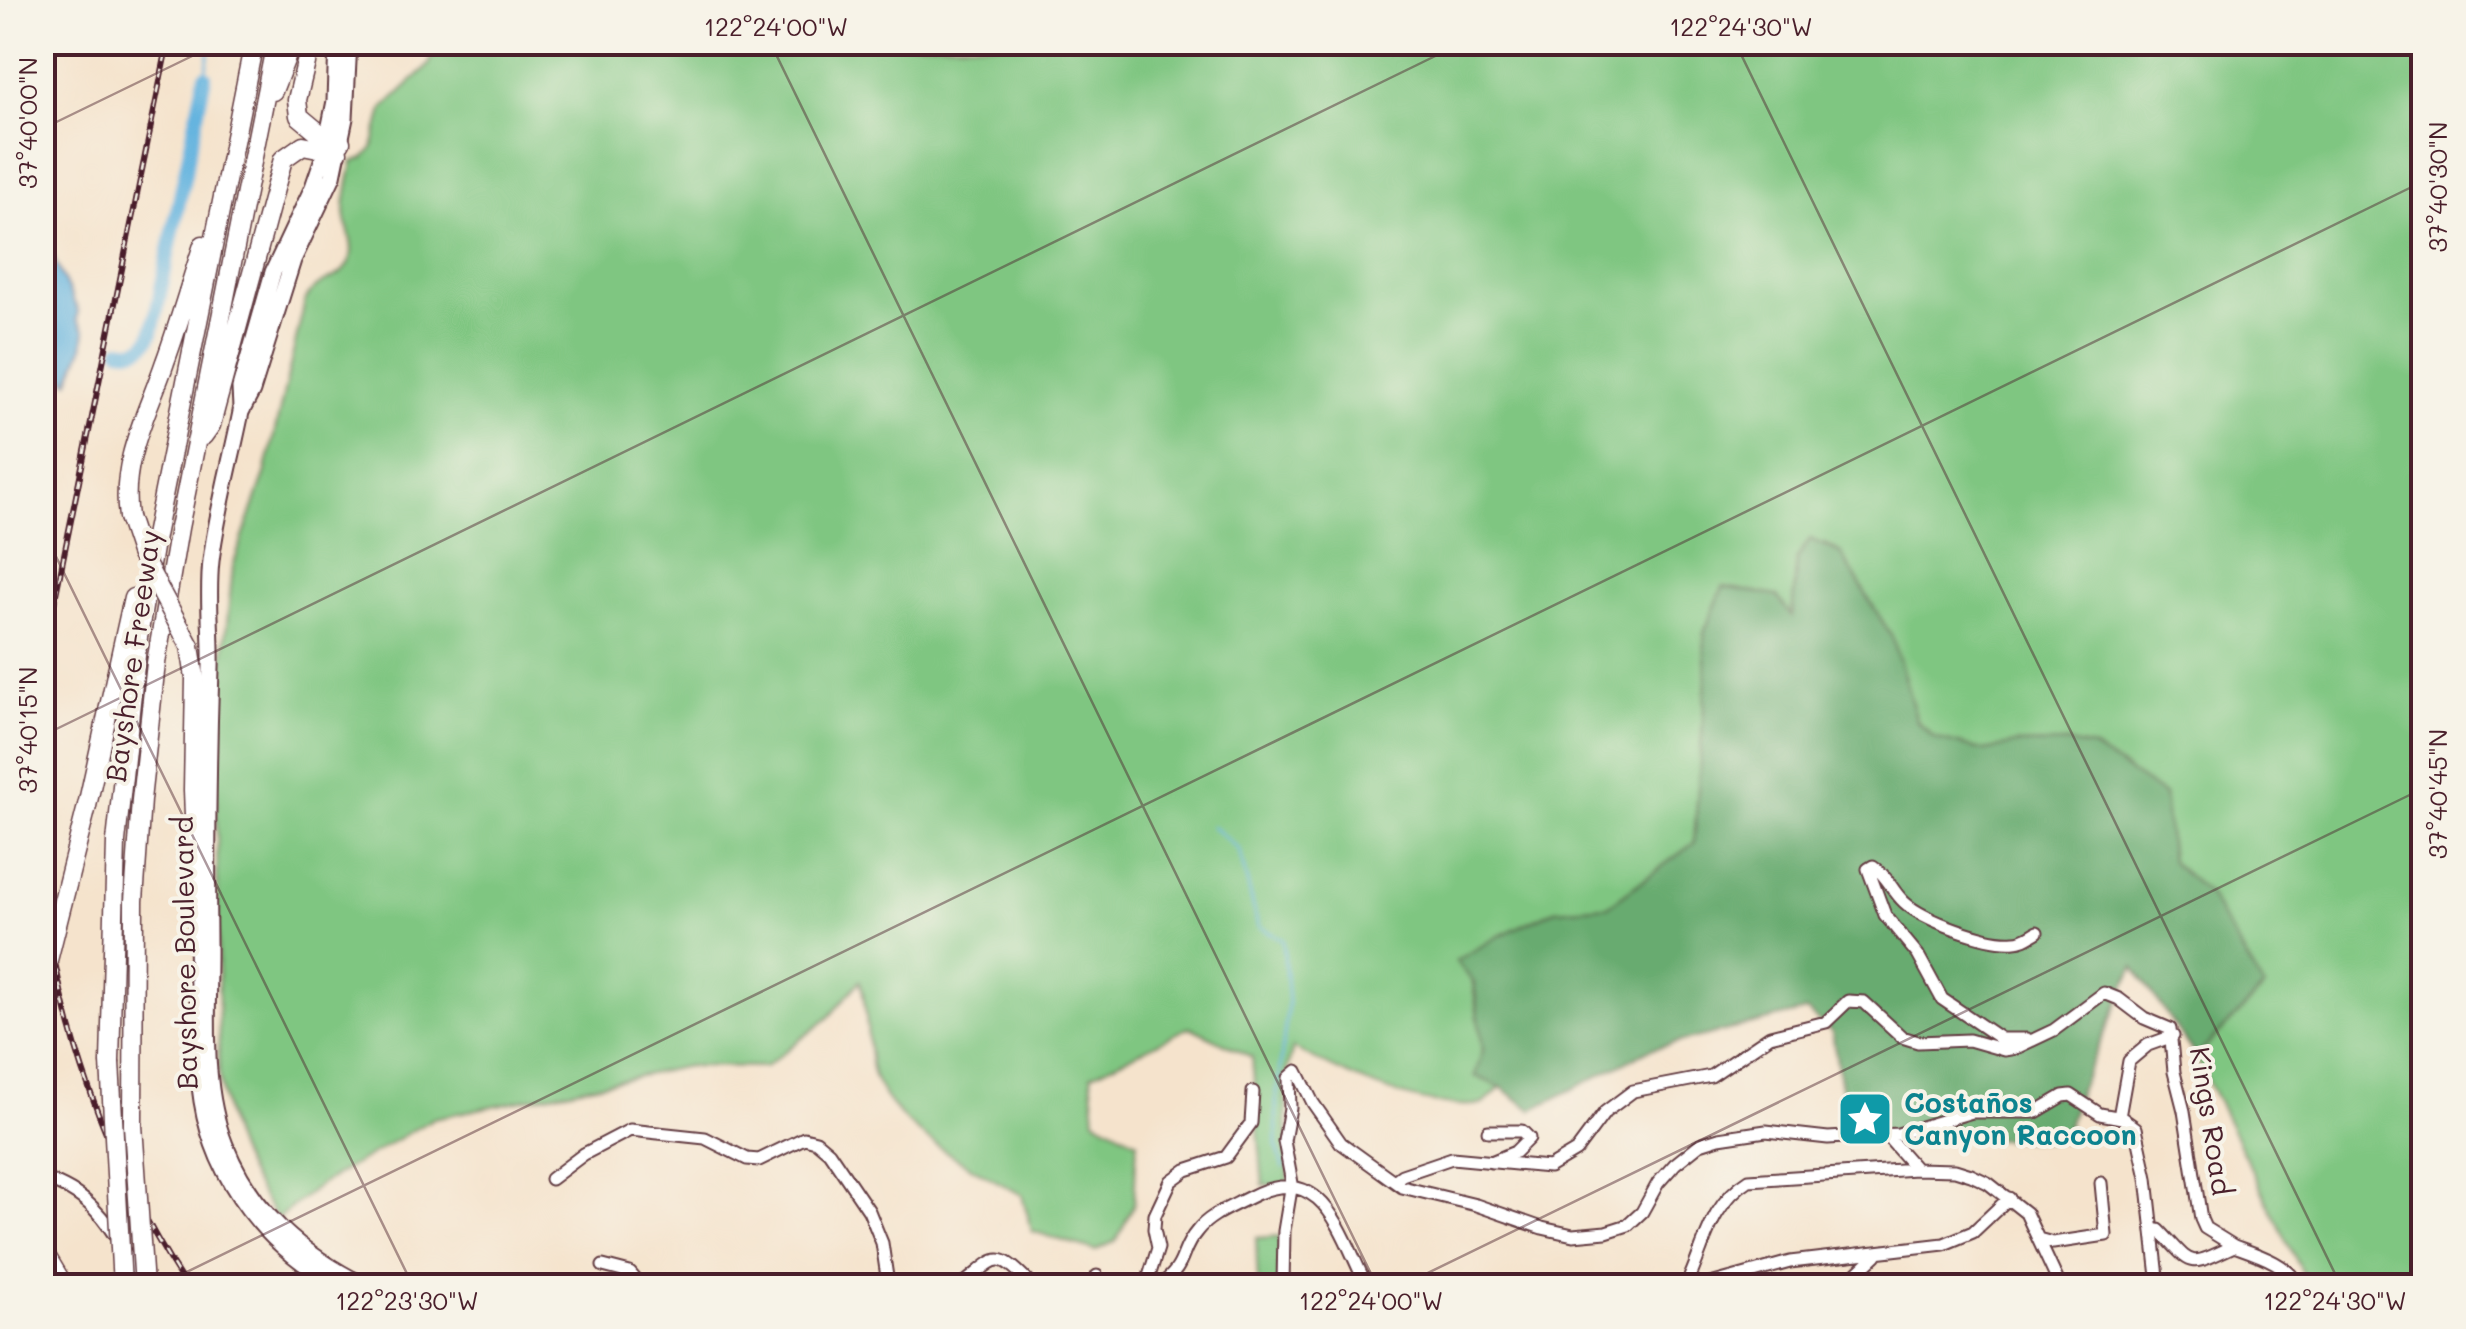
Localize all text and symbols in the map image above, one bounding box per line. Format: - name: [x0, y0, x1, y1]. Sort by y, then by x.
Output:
- text: 122°24'00"W: [704, 10, 848, 42]
- text: 122°24'30"W: [1669, 10, 1813, 42]
- text: 37°40'00"N: [11, 57, 43, 189]
- text: 37°40'30"N: [2421, 121, 2453, 253]
- street label: Bayshore Freeway: [97, 528, 168, 784]
- text: 37°40'15"N: [11, 667, 43, 793]
- text: 37°40'45"N: [2421, 729, 2453, 859]
- street label: Bayshore Boulevard: [164, 816, 204, 1090]
- street label: Kings Road: [2183, 1044, 2241, 1198]
- place label: Costaños Canyon Raccoon: [1904, 1084, 2137, 1153]
- place icon: Costaños Canyon Raccoon: [1835, 1089, 1895, 1149]
- text: 122°23'30"W: [335, 1284, 479, 1316]
- text: 122°24'00"W: [1299, 1284, 1443, 1316]
- text: 122°24'30"W: [2263, 1284, 2407, 1316]

